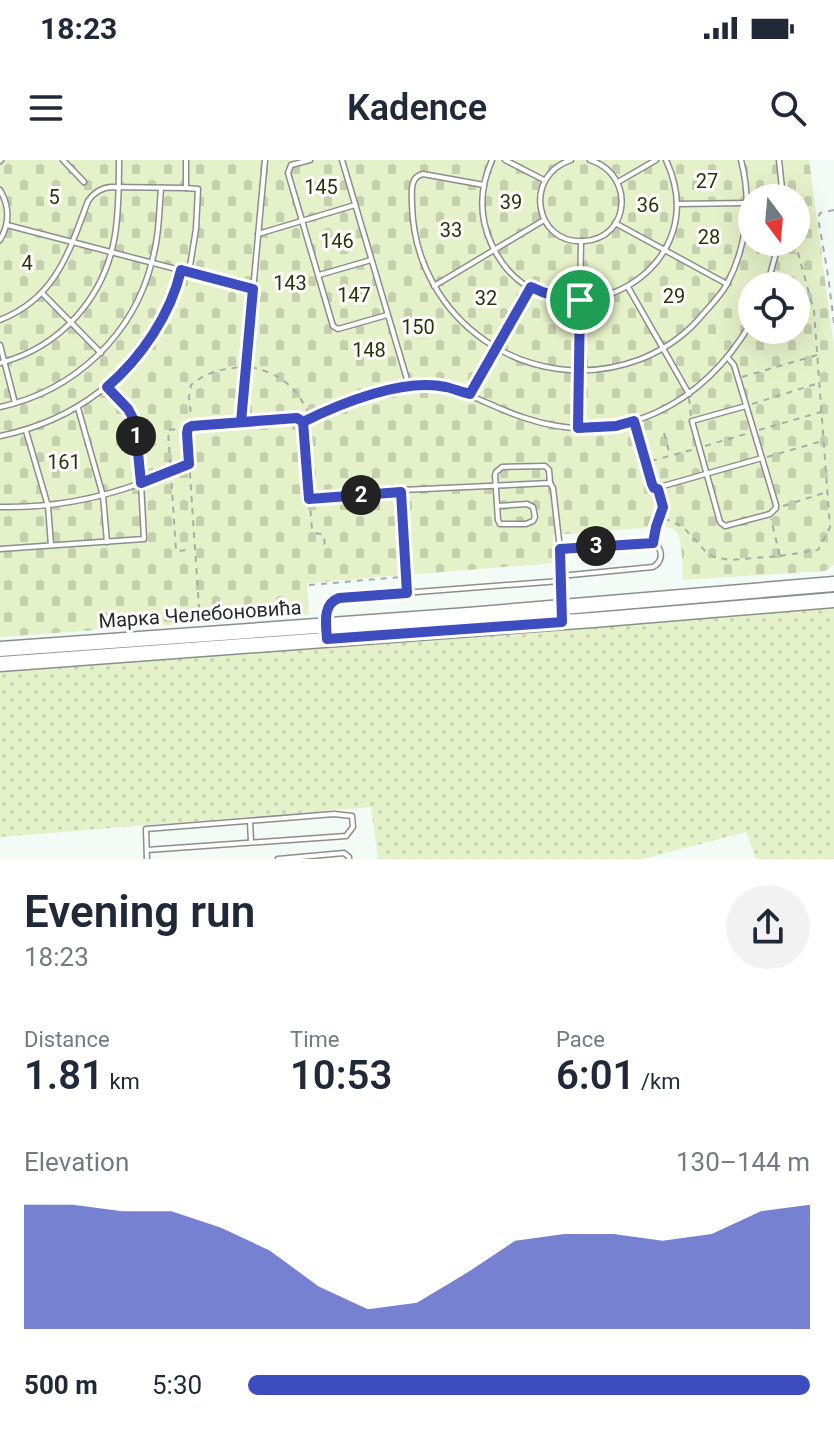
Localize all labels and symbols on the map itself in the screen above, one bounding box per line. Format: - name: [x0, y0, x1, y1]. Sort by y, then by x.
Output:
- park label: 27: [696, 169, 718, 193]
- park label: 145: [304, 175, 338, 199]
- north arrow: [738, 184, 810, 256]
- park label: 5: [48, 185, 60, 209]
- park label: 39: [500, 190, 522, 214]
- park label: 36: [637, 193, 659, 217]
- park label: 33: [440, 218, 462, 242]
- park label: 28: [698, 225, 720, 249]
- park label: 146: [320, 229, 354, 253]
- park label: 4: [21, 251, 33, 275]
- pin: [546, 266, 614, 334]
- park label: 143: [273, 271, 307, 295]
- park label: 147: [337, 283, 371, 307]
- park label: 29: [663, 284, 685, 308]
- park label: 32: [475, 286, 497, 310]
- park label: 150: [401, 315, 435, 339]
- park label: 148: [352, 338, 386, 362]
- pin: 1: [116, 416, 156, 456]
- park label: 161: [47, 450, 81, 474]
- pin: 2: [341, 475, 381, 515]
- pin: 3: [576, 526, 616, 566]
- street label: Марка Челебоновића: [98, 595, 302, 633]

